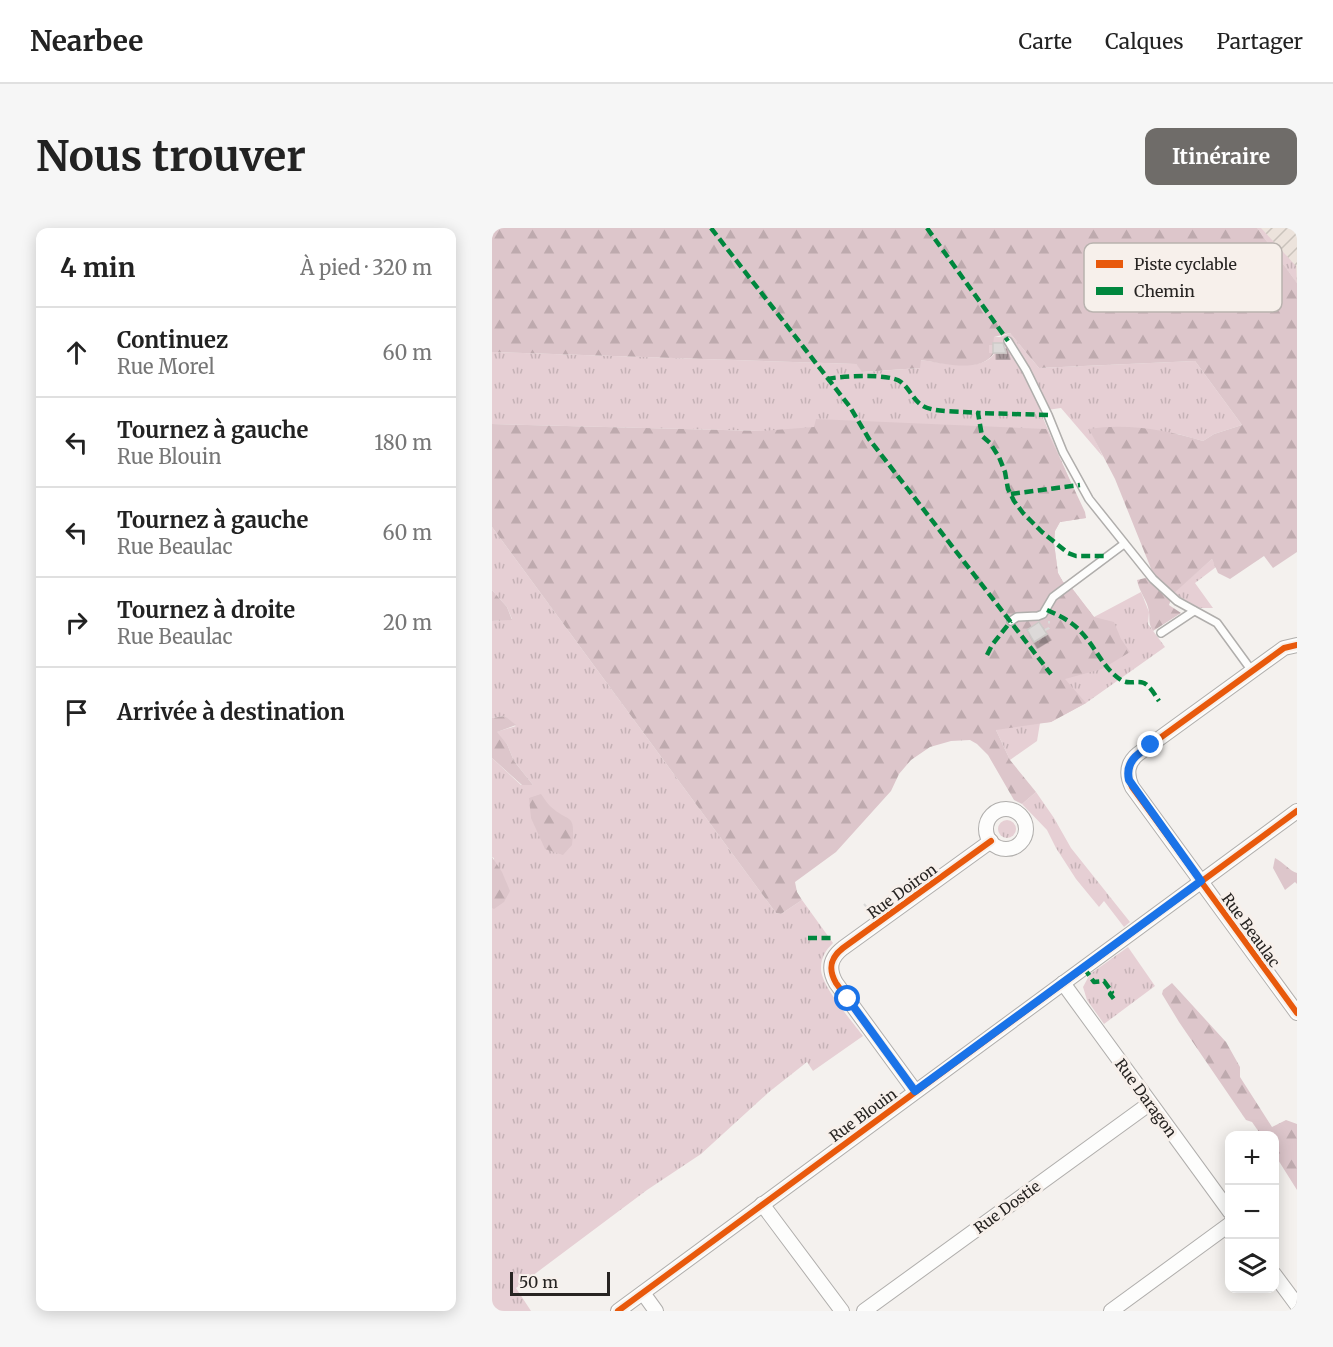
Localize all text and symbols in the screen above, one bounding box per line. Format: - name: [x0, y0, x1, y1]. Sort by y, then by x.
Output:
- text: Nearbee: [30, 23, 143, 59]
- text: Carte: [1019, 28, 1072, 55]
- text: Calques: [1105, 28, 1184, 55]
- text: Partager: [1217, 28, 1303, 55]
- button: Itinéraire: [1145, 128, 1297, 185]
- text: Nous trouver: [36, 130, 306, 182]
- legend: [1084, 243, 1282, 312]
- text: 4 min: [60, 251, 135, 284]
- text: Piste cyclable: [1134, 254, 1237, 274]
- text: À pied · 320 m: [300, 255, 432, 280]
- text: Chemin: [1134, 281, 1195, 301]
- text: Continuez: [117, 326, 228, 354]
- icon: ahead: [60, 336, 93, 369]
- text: 60 m: [382, 340, 432, 365]
- text: Rue Morel: [117, 354, 215, 379]
- text: Tournez à gauche: [117, 416, 308, 444]
- icon: left: [60, 426, 93, 459]
- text: 180 m: [374, 430, 432, 455]
- text: Rue Blouin: [117, 444, 222, 469]
- text: Tournez à gauche: [117, 506, 308, 534]
- icon: left: [60, 516, 93, 549]
- text: 60 m: [382, 520, 432, 545]
- text: Rue Beaulac: [117, 534, 233, 559]
- text: Tournez à droite: [117, 596, 295, 624]
- icon: right: [60, 606, 93, 639]
- text: 20 m: [383, 610, 432, 635]
- text: Rue Beaulac: [117, 624, 233, 649]
- icon: arrive: [60, 696, 93, 729]
- text: Arrivée à destination: [117, 698, 345, 726]
- route end: [1137, 731, 1163, 757]
- street label: Rue Doiron: [864, 859, 940, 923]
- street label: Rue Beaulac: [1218, 889, 1284, 971]
- route start: [834, 985, 860, 1011]
- street label: Rue Daragon: [1111, 1055, 1181, 1141]
- street label: Rue Blouin: [826, 1084, 900, 1146]
- map controls: [1225, 1131, 1279, 1293]
- button: +: [1225, 1131, 1279, 1185]
- street label: Rue Dostie: [970, 1176, 1044, 1237]
- button: −: [1225, 1185, 1279, 1239]
- button: layers: [1225, 1239, 1279, 1293]
- scale bar: [510, 1269, 610, 1296]
- text: 50 m: [519, 1272, 558, 1292]

